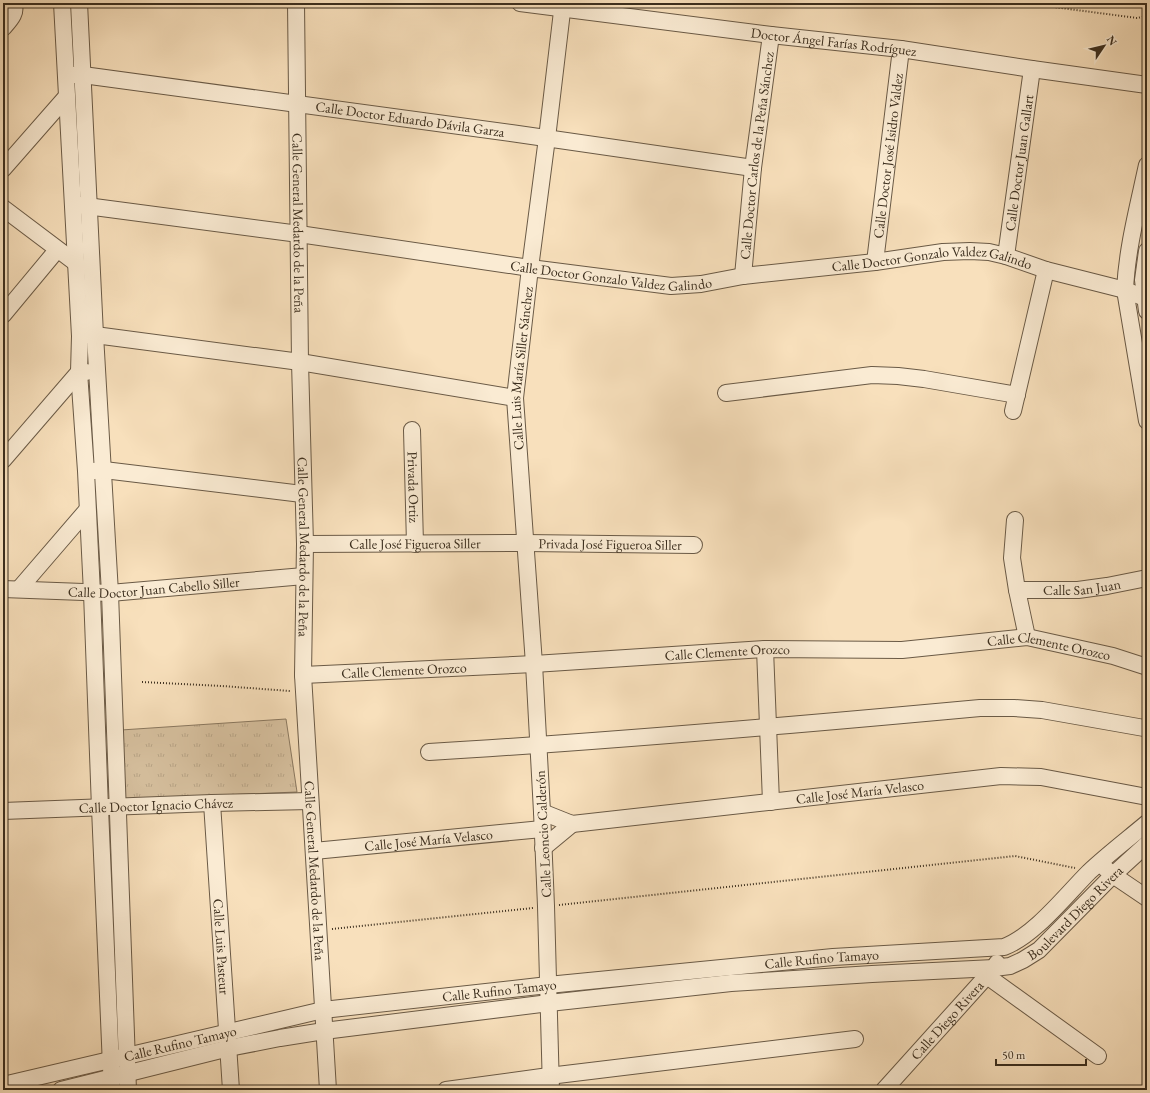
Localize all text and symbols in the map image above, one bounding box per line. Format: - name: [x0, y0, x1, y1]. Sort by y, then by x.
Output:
- street label: Doctor Ángel Farías Rodríguez: [750, 23, 918, 60]
- north arrow: [1084, 26, 1124, 66]
- text: N: [1104, 33, 1121, 48]
- street label: Calle Doctor Carlos de la Peña Sánchez: [736, 50, 778, 260]
- street label: Calle Doctor José Isidro Valdez: [869, 71, 907, 239]
- street label: Calle Doctor Juan Gallart: [1001, 93, 1037, 232]
- street label: Calle Doctor Eduardo Dávila Garza: [314, 97, 506, 141]
- street label: Calle General Medardo de la Peña: [288, 133, 308, 314]
- street label: Calle Doctor Gonzalo Valdez Galindo: [831, 242, 1035, 276]
- street label: Calle Doctor Gonzalo Valdez Galindo: [509, 256, 713, 295]
- street label: Calle Luis María Siller Sánchez: [506, 285, 537, 451]
- street label: Privada Ortiz: [404, 451, 423, 524]
- street label: Calle General Medardo de la Peña: [294, 457, 314, 638]
- street label: Calle José Figueroa Siller: [349, 534, 481, 553]
- street label: Privada José Figueroa Siller: [538, 534, 682, 554]
- street label: Calle Doctor Juan Cabello Siller: [68, 573, 241, 602]
- street label: Calle San Juan: [1043, 574, 1123, 599]
- street label: Calle Clemente Orozco: [986, 628, 1112, 664]
- street label: Calle Clemente Orozco: [664, 640, 790, 664]
- street label: Calle Clemente Orozco: [341, 658, 467, 682]
- street label: Calle Leoncio Calderón: [531, 769, 555, 898]
- street label: Calle José María Velasco: [795, 776, 925, 808]
- street label: Calle General Medardo de la Peña: [300, 780, 329, 961]
- street label: Calle Doctor Ignacio Chávez: [78, 794, 234, 817]
- street label: Calle José María Velasco: [363, 825, 494, 855]
- street label: Boulevard Diego Rivera: [1024, 861, 1127, 964]
- street label: Calle Luis Pasteur: [209, 898, 234, 996]
- street label: Calle Rufino Tamayo: [764, 945, 880, 973]
- street label: Calle Rufino Tamayo: [441, 975, 557, 1006]
- street label: Calle Diego Rivera: [906, 976, 988, 1064]
- street label: Calle Rufino Tamayo: [122, 1022, 238, 1065]
- scale bar: [996, 1041, 1086, 1067]
- text: 50 m: [1002, 1047, 1026, 1063]

